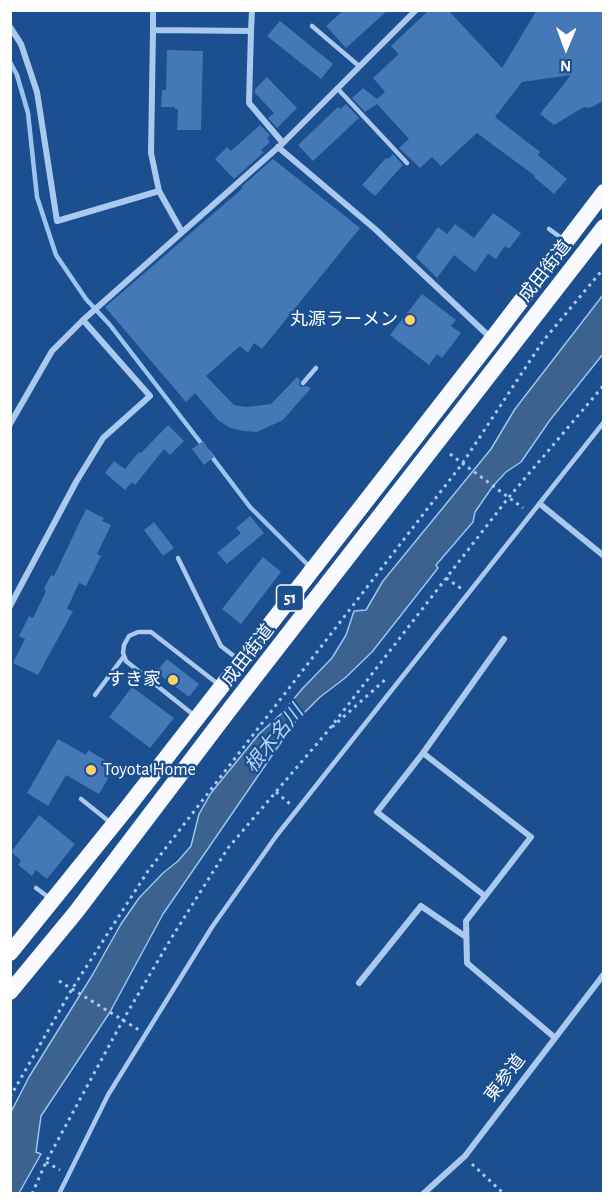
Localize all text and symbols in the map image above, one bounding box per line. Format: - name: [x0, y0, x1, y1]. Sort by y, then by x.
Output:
- north arrow: [536, 18, 596, 78]
- text: N: [560, 58, 571, 74]
- street label: 成田街道: [514, 236, 576, 306]
- place label: 丸源ラーメン: [290, 309, 398, 331]
- marker: 丸源ラーメン: [403, 313, 417, 327]
- road number: 51: [276, 585, 304, 611]
- street label: 成田街道: [217, 620, 279, 690]
- place label: すき家: [107, 669, 161, 691]
- marker: すき家: [166, 673, 180, 687]
- water label: 根木名川: [240, 700, 308, 778]
- place label: Toyota Home: [103, 759, 196, 781]
- marker: Toyota Home: [84, 763, 98, 777]
- street label: 東参道: [480, 1050, 530, 1106]

